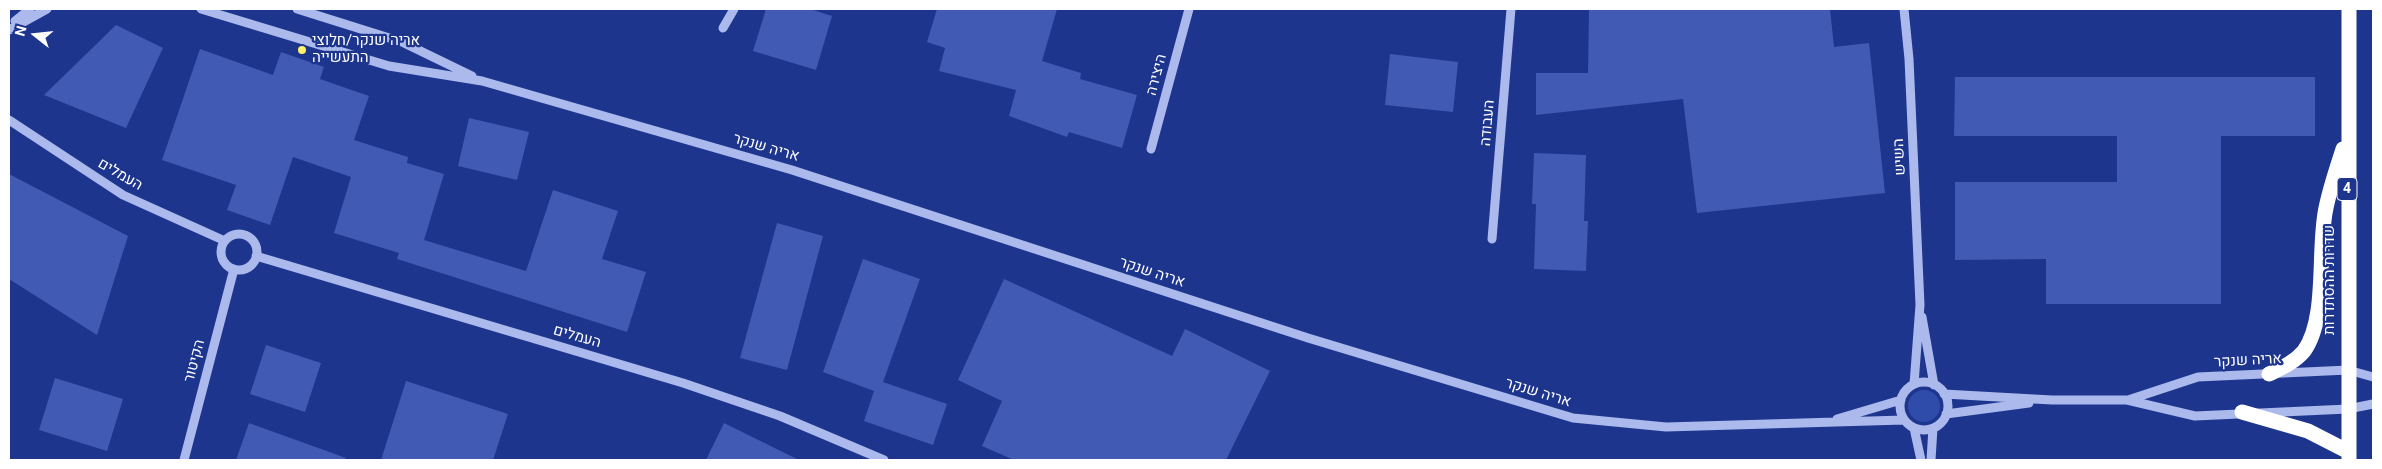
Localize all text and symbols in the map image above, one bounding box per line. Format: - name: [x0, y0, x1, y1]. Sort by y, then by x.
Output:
- north arrow: [10, 10, 60, 60]
- text: N: [12, 24, 30, 38]
- place label: אריה שנקר/חלוצי התעשייה: [312, 32, 420, 67]
- marker: אריה שנקר/חלוצי התעשייה: [296, 44, 308, 56]
- street label: היצירה: [1143, 52, 1171, 98]
- street label: העבודה: [1477, 99, 1499, 147]
- street label: אריה שנקר: [731, 130, 801, 166]
- street label: השיש: [1890, 138, 1910, 176]
- street label: העמלים: [94, 155, 146, 195]
- road number: 4: [2337, 178, 2357, 200]
- street label: שדרות ההסתדרות: [2321, 225, 2339, 335]
- street label: אריה שנקר: [1117, 254, 1187, 292]
- street label: העמלים: [551, 322, 603, 352]
- street label: הקיטור: [181, 338, 209, 384]
- street label: אריה שנקר: [2214, 350, 2282, 372]
- street label: אריה שנקר: [1503, 374, 1573, 412]

